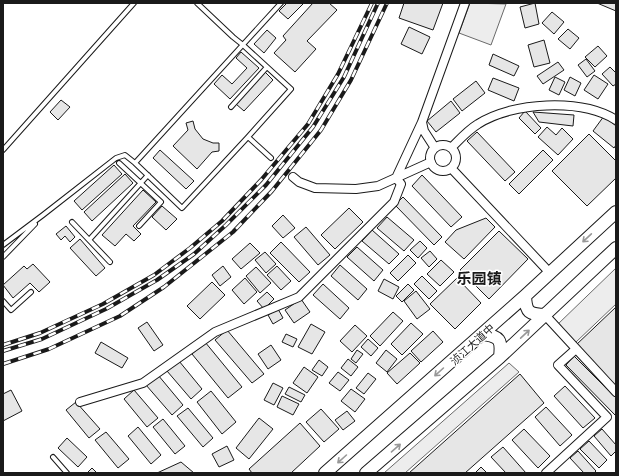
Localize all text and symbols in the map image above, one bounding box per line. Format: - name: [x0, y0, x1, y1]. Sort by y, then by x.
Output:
- one-way arrow: [582, 234, 593, 243]
- district label: 乐园镇: [456, 268, 502, 289]
- street label: 浈江大道中: [447, 320, 497, 368]
- one-way arrow: [520, 329, 530, 339]
- one-way arrow: [434, 368, 444, 377]
- one-way arrow: [390, 443, 401, 452]
- one-way arrow: [337, 454, 347, 463]

